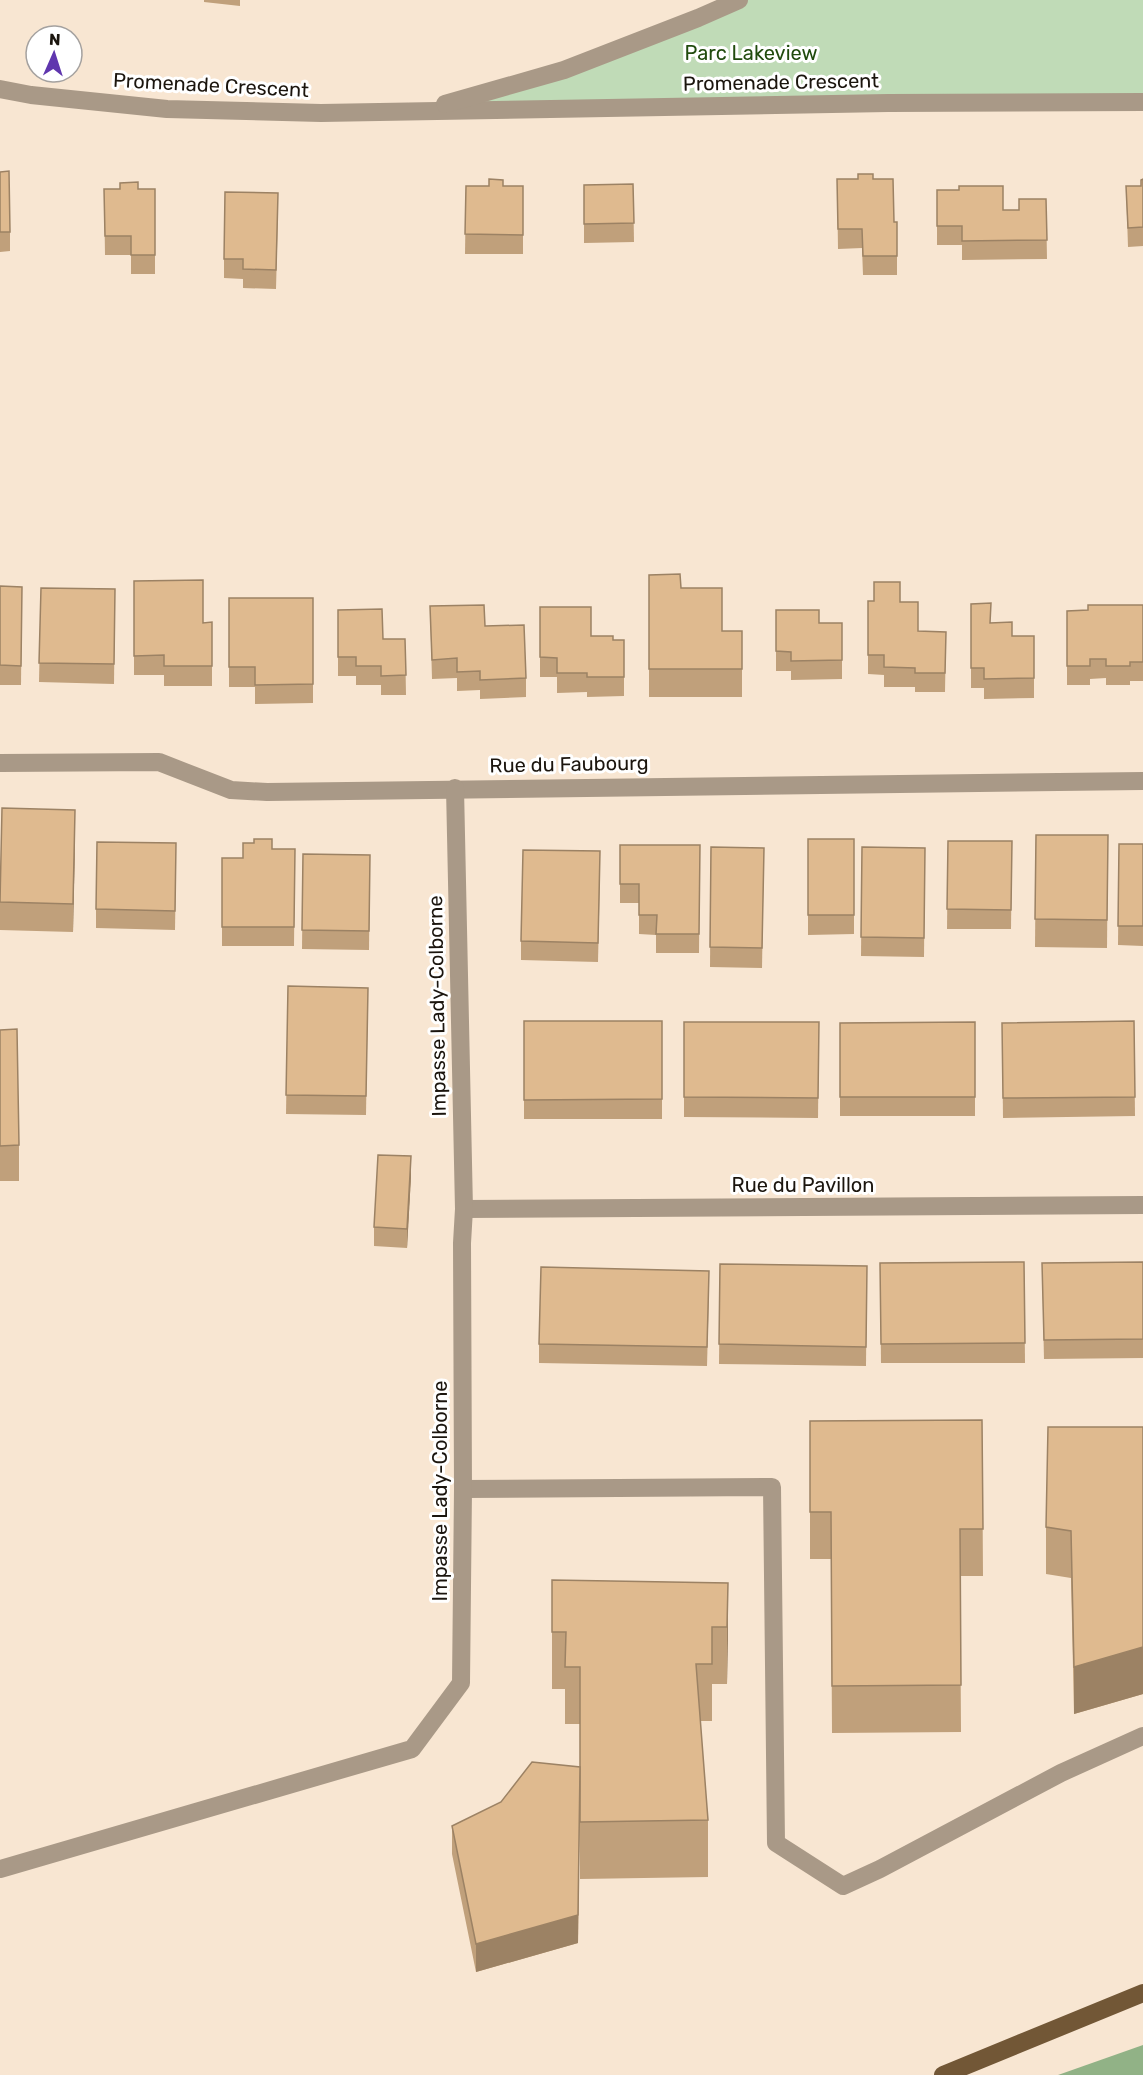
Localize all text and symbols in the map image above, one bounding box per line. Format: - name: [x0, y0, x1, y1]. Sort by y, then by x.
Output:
- north arrow: [24, 24, 84, 84]
- text: N: [49, 30, 61, 49]
- park label: Parc Lakeview: [685, 41, 817, 65]
- street label: Promenade Crescent: [112, 68, 310, 102]
- street label: Promenade Crescent: [683, 68, 879, 96]
- street label: Rue du Faubourg: [489, 751, 649, 777]
- street label: Impasse Lady-Colborne: [423, 895, 451, 1117]
- street label: Rue du Pavillon: [732, 1173, 874, 1197]
- street label: Impasse Lady-Colborne: [428, 1380, 452, 1602]

